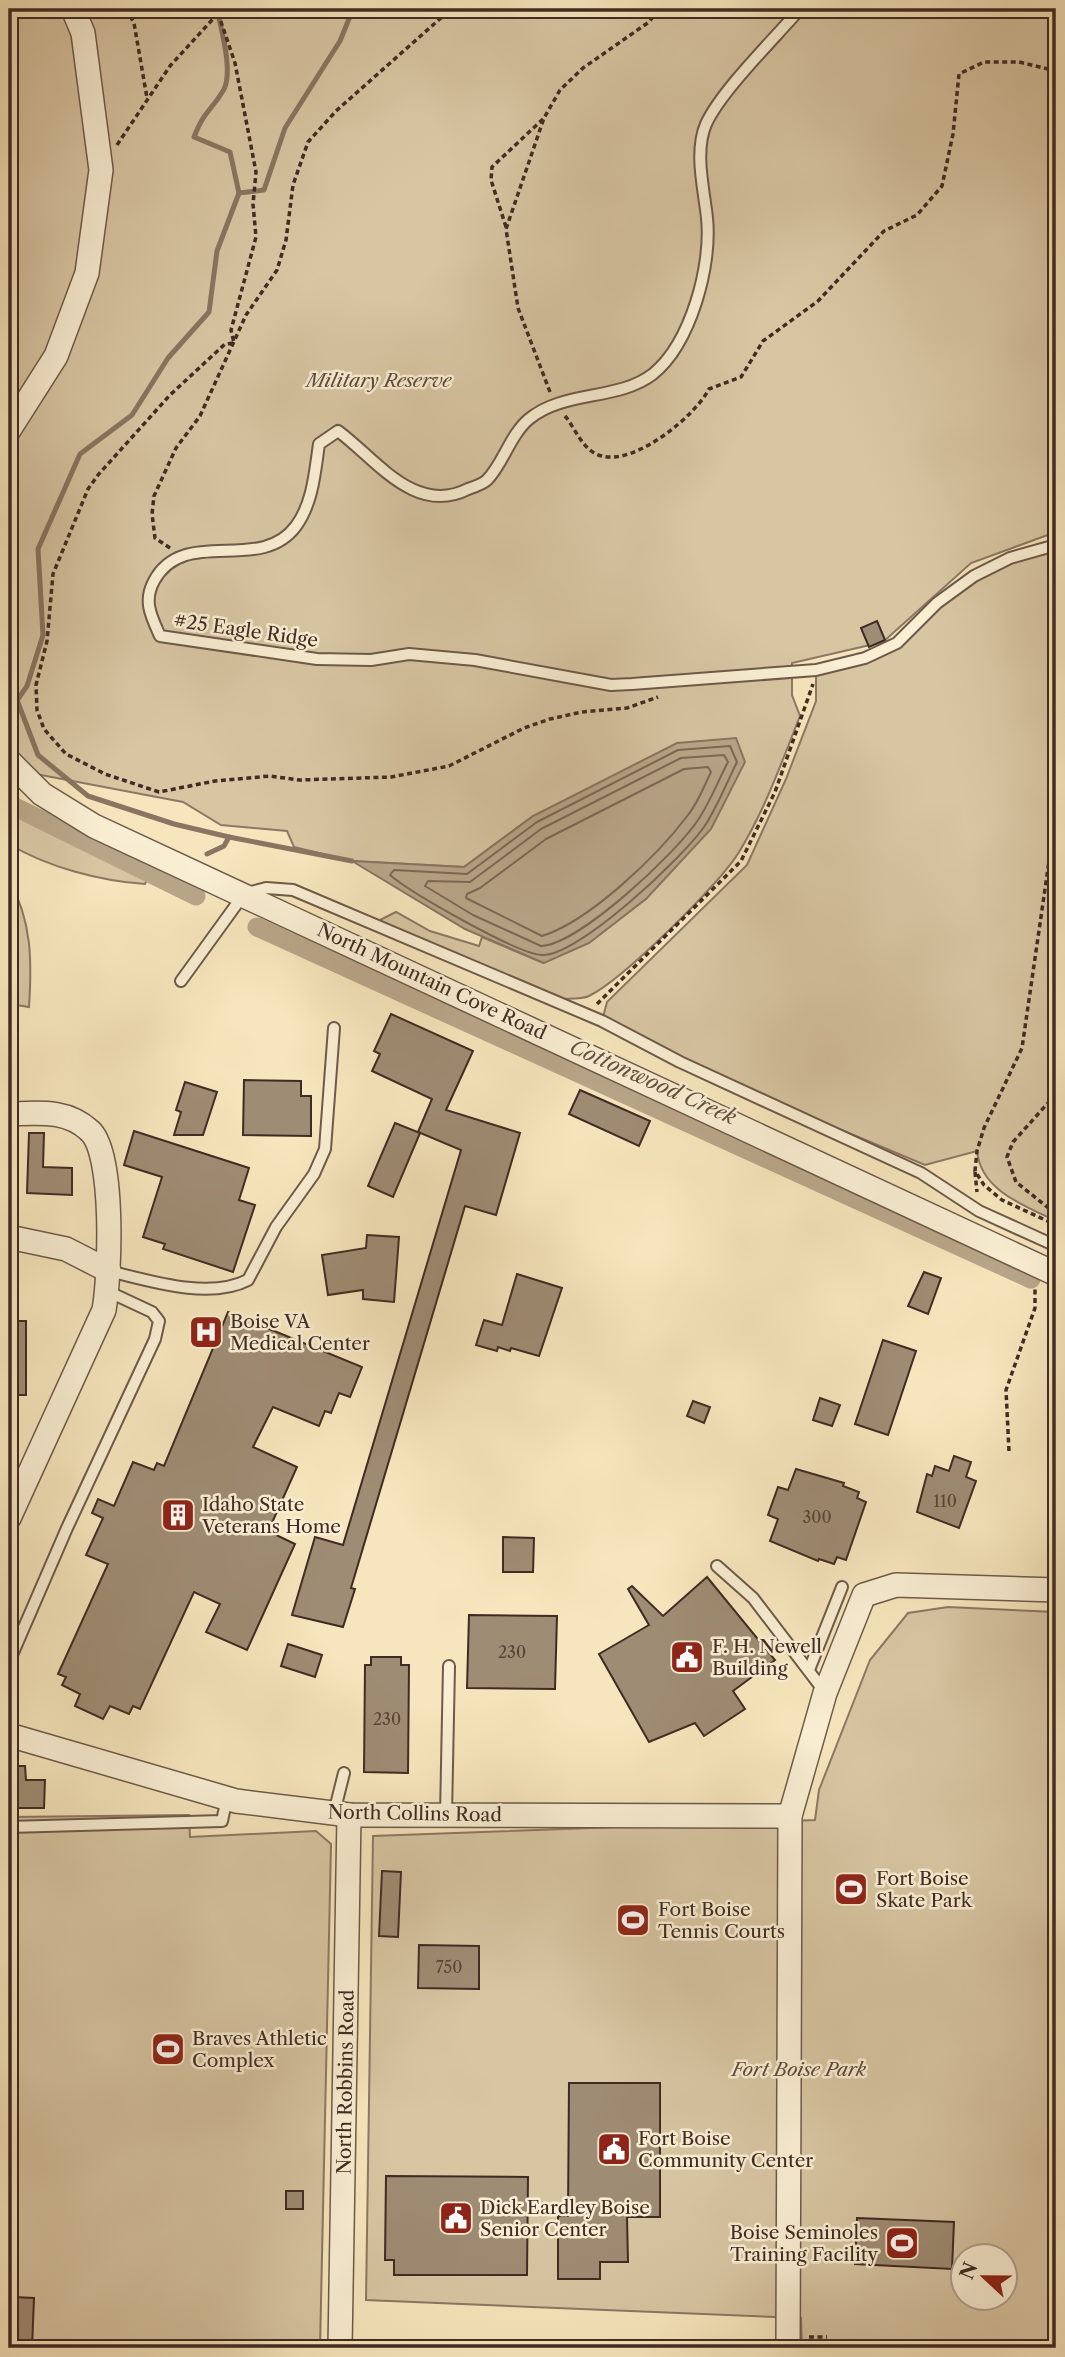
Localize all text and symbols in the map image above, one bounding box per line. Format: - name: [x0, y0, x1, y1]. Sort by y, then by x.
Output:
- park label: Military Reserve: [304, 369, 452, 392]
- street label: #25 Eagle Ridge: [172, 609, 319, 652]
- street label: North Mountain Cove Road: [314, 918, 550, 1045]
- water label: Cottonwood Creek: [566, 1034, 740, 1129]
- place label: Boise VA Medical Center: [230, 1310, 370, 1355]
- hospital icon: Boise VA Medical Center: [187, 1313, 225, 1351]
- house number: 110: [933, 1491, 957, 1511]
- place label: Idaho State Veterans Home: [201, 1493, 341, 1538]
- building icon: Idaho State Veterans Home: [159, 1496, 197, 1534]
- house number: 300: [802, 1507, 832, 1527]
- place label: F. H. Newell Building: [712, 1635, 822, 1680]
- public building icon: F. H. Newell Building: [668, 1638, 706, 1676]
- house number: 230: [498, 1642, 526, 1662]
- house number: 230: [373, 1709, 401, 1729]
- street label: North Collins Road: [328, 1800, 503, 1827]
- place label: Fort Boise Skate Park: [876, 1867, 973, 1912]
- sports icon: Fort Boise Skate Park: [832, 1870, 870, 1908]
- place label: Fort Boise Tennis Courts: [658, 1898, 785, 1943]
- sports icon: Fort Boise Tennis Courts: [614, 1901, 652, 1939]
- house number: 750: [436, 1957, 462, 1977]
- street label: North Robbins Road: [332, 1989, 359, 2175]
- place label: Braves Athletic Complex: [192, 2027, 327, 2072]
- sports icon: Braves Athletic Complex: [149, 2030, 187, 2068]
- park label: Fort Boise Park: [730, 2058, 866, 2081]
- place label: Fort Boise Community Center: [638, 2127, 813, 2172]
- public building icon: Fort Boise Community Center: [595, 2130, 633, 2168]
- place label: Dick Eardley Boise Senior Center: [480, 2196, 650, 2241]
- public building icon: Dick Eardley Boise Senior Center: [437, 2199, 475, 2237]
- place label: Boise Seminoles Training Facility: [730, 2221, 878, 2266]
- sports icon: Boise Seminoles Training Facility: [883, 2224, 921, 2262]
- north arrow: [950, 2242, 1020, 2312]
- text: N: [955, 2259, 982, 2283]

